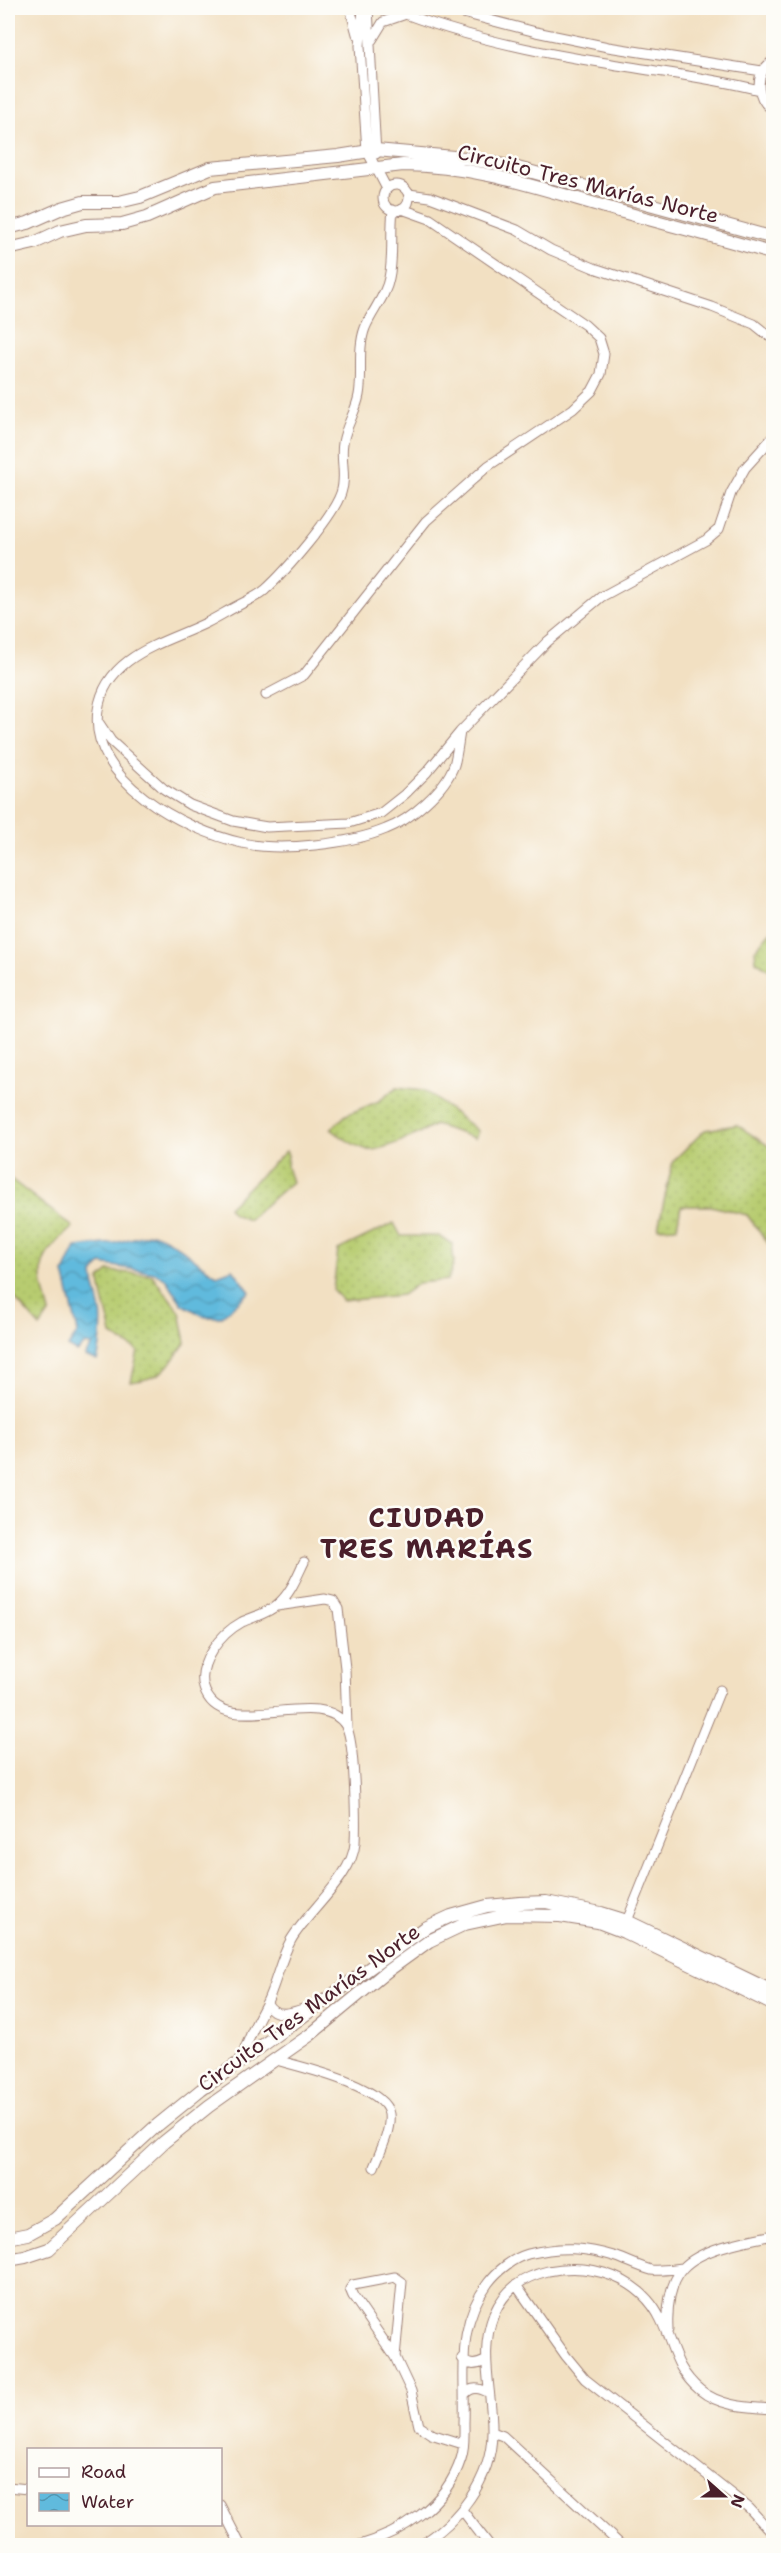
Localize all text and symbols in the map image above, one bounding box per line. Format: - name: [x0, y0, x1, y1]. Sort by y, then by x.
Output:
- street label: Circuito Tres Marías Norte: [454, 138, 722, 230]
- district label: CIUDAD TRES MARÍAS: [320, 1499, 534, 1567]
- street label: Circuito Tres Marías Norte: [192, 1918, 426, 2098]
- legend: [27, 2448, 222, 2526]
- text: Road: [81, 2460, 126, 2484]
- north arrow: [694, 2466, 754, 2526]
- text: Water: [81, 2490, 134, 2514]
- text: N: [725, 2492, 750, 2511]

